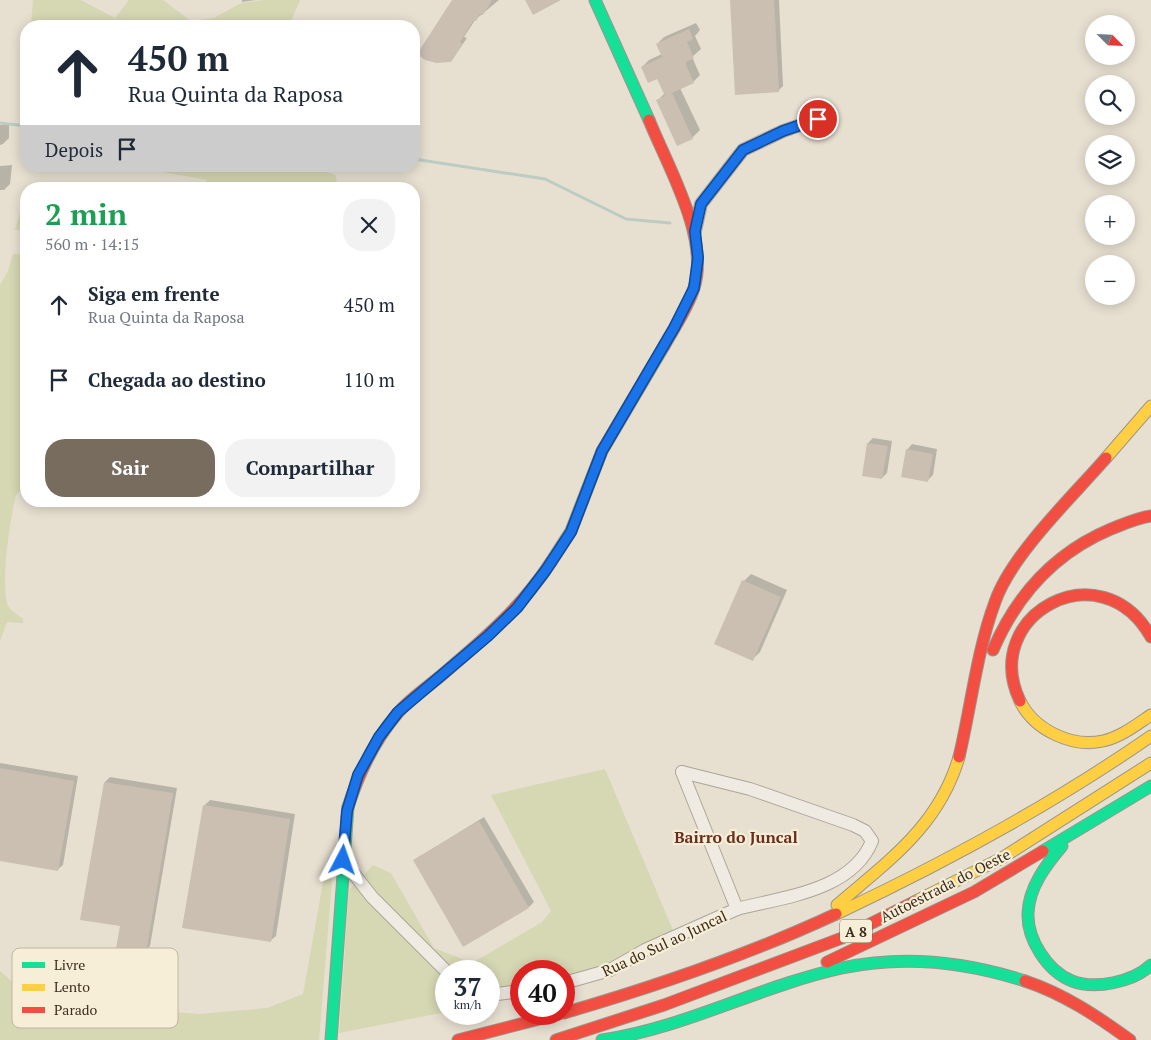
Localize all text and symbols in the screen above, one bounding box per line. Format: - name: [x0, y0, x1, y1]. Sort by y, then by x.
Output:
- north arrow: [1085, 15, 1135, 65]
- map controls: [1085, 15, 1135, 305]
- text: 450 m: [128, 35, 229, 81]
- icon: ahead: [45, 40, 110, 105]
- button: search: [1085, 75, 1135, 125]
- text: Rua Quinta da Raposa: [128, 79, 343, 108]
- pin: [797, 98, 839, 140]
- icon: arrive: [804, 105, 832, 133]
- icon: arrive: [113, 135, 141, 163]
- button: layers: [1085, 135, 1135, 185]
- text: Depois: [45, 137, 103, 162]
- text: 2 min: [45, 194, 127, 234]
- button: +: [1085, 195, 1135, 245]
- button: close: [343, 199, 395, 251]
- text: 560 m · 14:15: [45, 233, 139, 255]
- button: −: [1085, 255, 1135, 305]
- text: Siga em frente: [88, 281, 220, 306]
- icon: ahead: [45, 291, 73, 319]
- text: 450 m: [344, 292, 395, 317]
- text: Rua Quinta da Raposa: [88, 306, 245, 328]
- icon: arrive: [45, 366, 73, 394]
- text: Chegada ao destino: [88, 367, 266, 392]
- text: 110 m: [344, 367, 395, 392]
- button: Sair: [45, 439, 215, 497]
- button: Compartilhar: [225, 439, 395, 497]
- district label: Bairro do Juncal: [674, 826, 798, 848]
- position arrow: [316, 833, 368, 885]
- street label: Autoestrada do Oeste: [876, 843, 1014, 927]
- street label: Rua do Sul ao Juncal: [598, 905, 730, 981]
- road number: A 8: [840, 919, 872, 942]
- legend: [12, 948, 178, 1028]
- text: Livre: [54, 955, 85, 974]
- speed limit sign: 40: [510, 960, 575, 1025]
- text: 37: [453, 970, 482, 1003]
- text: Lento: [54, 977, 90, 996]
- text: km/h: [454, 997, 481, 1012]
- text: Parado: [54, 1000, 98, 1019]

